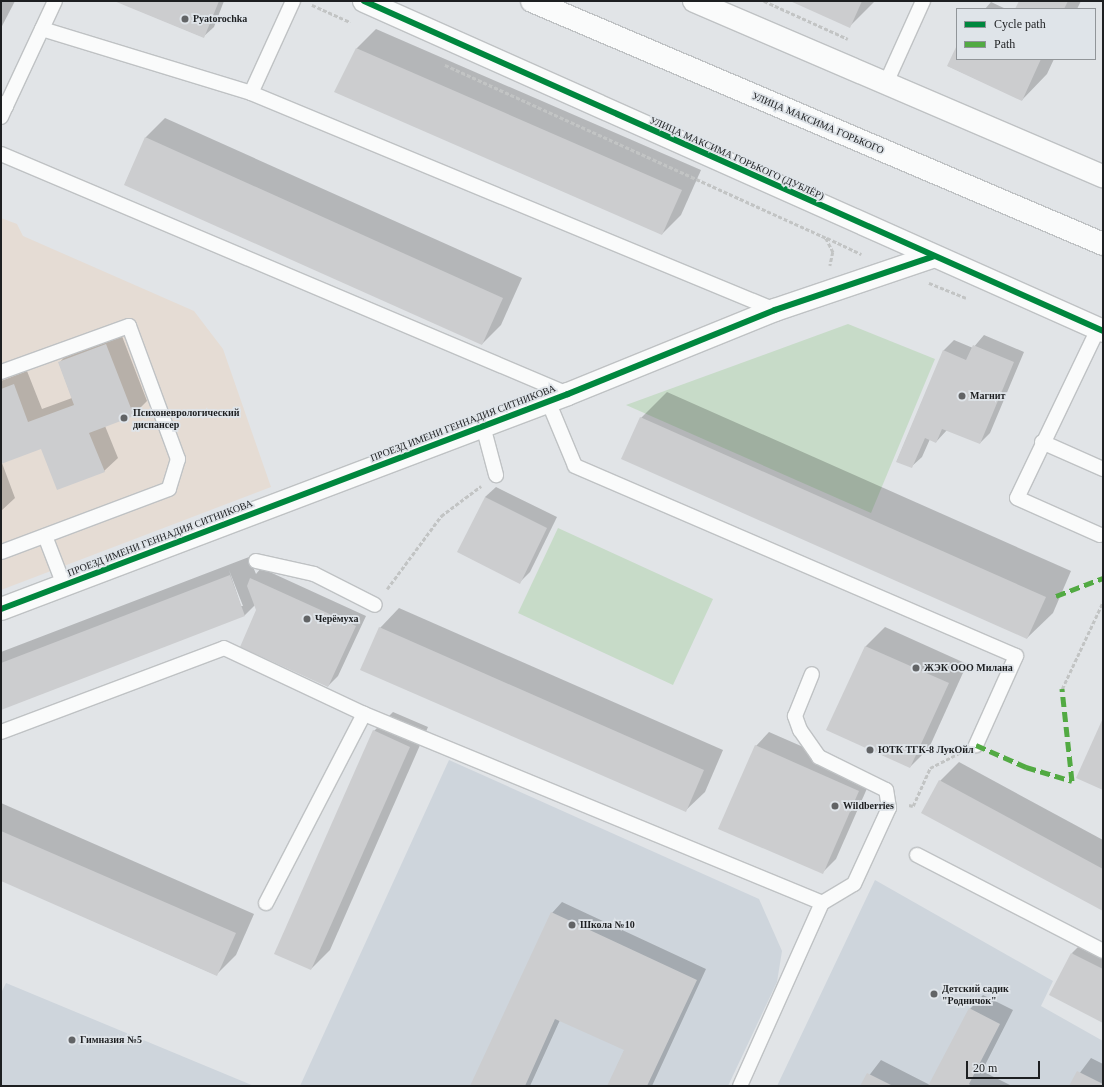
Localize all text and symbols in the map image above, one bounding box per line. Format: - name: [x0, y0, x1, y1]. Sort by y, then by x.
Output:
- legend: [956, 8, 1096, 60]
- place label: Pyatorochka: [193, 13, 247, 25]
- marker: Pyatorochka: [180, 14, 190, 24]
- text: Cycle path: [994, 17, 1046, 31]
- text: Path: [994, 37, 1015, 51]
- street label: УЛИЦА МАКСИМА ГОРЬКОГО: [750, 90, 886, 156]
- street label: УЛИЦА МАКСИМА ГОРЬКОГО (ДУБЛЁР): [648, 114, 826, 202]
- street label: ПРОЕЗД ИМЕНИ ГЕННАДИЯ СИТНИКОВА: [369, 382, 557, 464]
- place label: Магнит: [970, 390, 1005, 402]
- marker: Магнит: [957, 391, 967, 401]
- place label: Психоневрологический диспансер: [133, 406, 239, 430]
- marker: Психоневрологический диспансер: [118, 412, 130, 424]
- street label: ПРОЕЗД ИМЕНИ ГЕННАДИЯ СИТНИКОВА: [66, 497, 254, 579]
- place label: Черёмуха: [315, 613, 358, 625]
- marker: Черёмуха: [302, 614, 312, 624]
- place label: ЖЭК ООО Милана: [924, 662, 1013, 674]
- marker: ЖЭК ООО Милана: [911, 663, 921, 673]
- place label: ЮТК ТГК-8 ЛукОйл: [878, 744, 974, 756]
- marker: ЮТК ТГК-8 ЛукОйл: [865, 745, 875, 755]
- place label: Wildberries: [843, 800, 894, 812]
- marker: Wildberries: [830, 801, 840, 811]
- place label: Школа №10: [580, 919, 635, 931]
- marker: Школа №10: [567, 920, 577, 930]
- place label: Детский садик "Родничок": [942, 982, 1009, 1006]
- marker: Детский садик "Родничок": [929, 989, 939, 999]
- place label: Гимназия №5: [80, 1034, 142, 1046]
- marker: Гимназия №5: [67, 1035, 77, 1045]
- scale bar: [968, 1053, 1042, 1079]
- text: 20 m: [973, 1061, 997, 1075]

